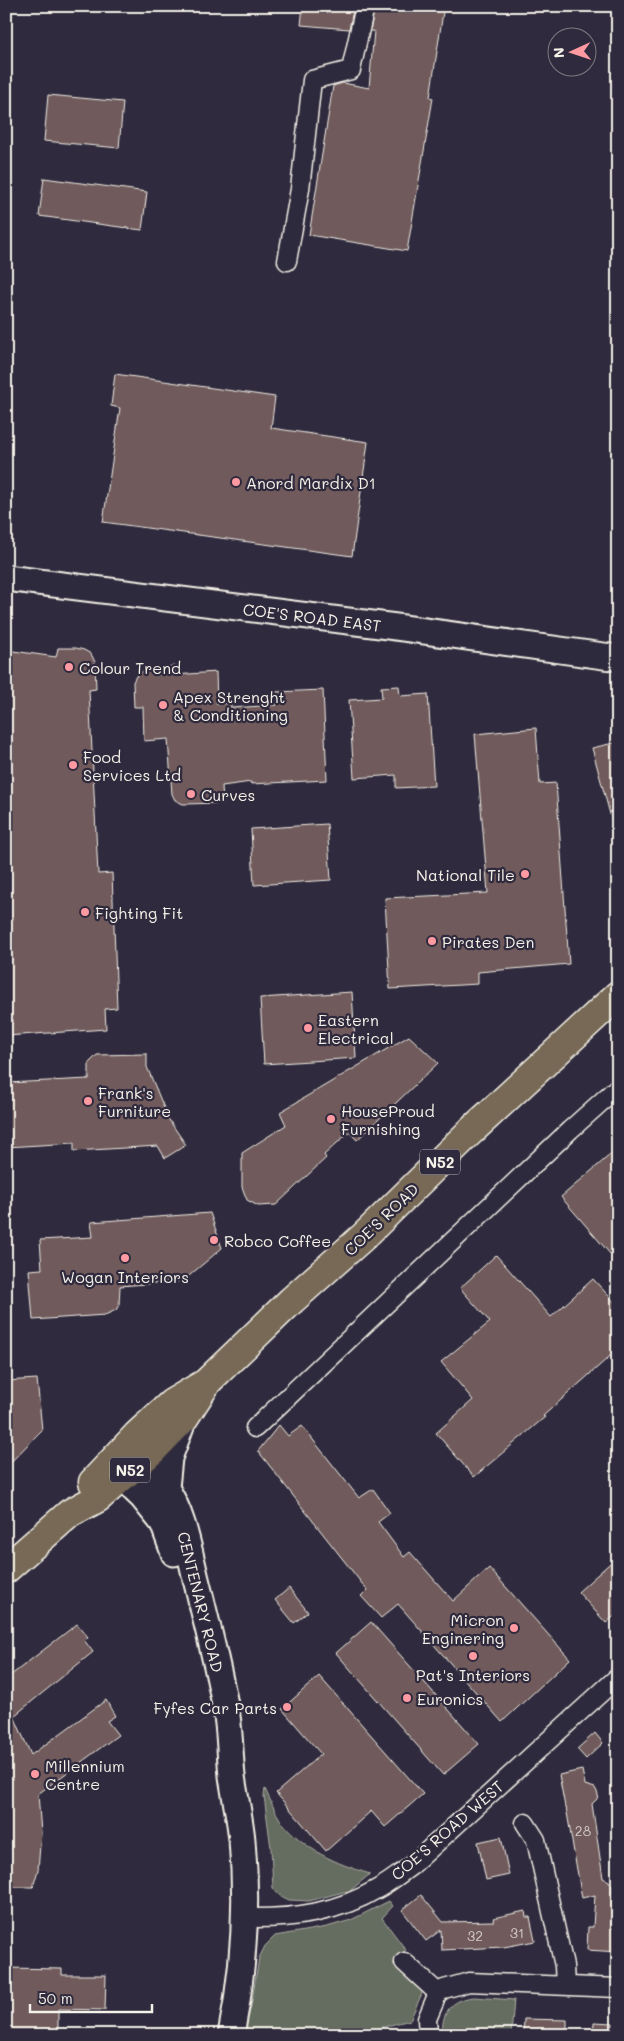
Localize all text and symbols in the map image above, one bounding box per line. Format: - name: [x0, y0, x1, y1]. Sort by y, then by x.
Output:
- north arrow: [546, 28, 596, 78]
- text: N: [549, 47, 568, 59]
- place label: Anord Mardix D1: [246, 472, 376, 493]
- marker: Anord Mardix D1: [230, 476, 242, 488]
- street label: COE'S ROAD EAST: [242, 598, 382, 636]
- place label: Colour Trend: [79, 657, 181, 678]
- marker: Colour Trend: [63, 661, 75, 673]
- place label: Apex Strenght & Conditioning: [173, 686, 288, 725]
- marker: Apex Strenght & Conditioning: [157, 699, 169, 711]
- place label: Food Services Ltd: [83, 746, 181, 785]
- marker: Food Services Ltd: [67, 759, 79, 771]
- place label: Curves: [201, 784, 255, 805]
- marker: Curves: [185, 788, 197, 800]
- place label: National Tile: [416, 864, 515, 885]
- marker: National Tile: [519, 868, 531, 880]
- place label: Fighting Fit: [95, 902, 183, 923]
- marker: Fighting Fit: [79, 906, 91, 918]
- place label: Pirates Den: [442, 931, 534, 952]
- marker: Pirates Den: [426, 935, 438, 947]
- place label: Eastern Electrical: [318, 1009, 394, 1048]
- marker: Eastern Electrical: [302, 1022, 314, 1034]
- place label: Frank's Furniture: [98, 1082, 171, 1121]
- marker: Frank's Furniture: [82, 1095, 94, 1107]
- place label: HouseProud Furnishing: [341, 1100, 435, 1139]
- marker: HouseProud Furnishing: [325, 1113, 337, 1125]
- road number: N52: [420, 1150, 460, 1174]
- street label: COE'S ROAD: [339, 1178, 423, 1260]
- place label: Robco Coffee: [224, 1230, 331, 1251]
- marker: Robco Coffee: [208, 1234, 220, 1246]
- marker: Wogan Interiors: [119, 1252, 131, 1264]
- place label: Wogan Interiors: [61, 1266, 189, 1287]
- road number: N52: [110, 1458, 150, 1482]
- street label: CENTENARY ROAD: [173, 1529, 229, 1675]
- place label: Micron Enginering: [422, 1609, 504, 1648]
- marker: Micron Enginering: [508, 1622, 520, 1634]
- marker: Pat's Interiors: [467, 1650, 479, 1662]
- place label: Pat's Interiors: [416, 1664, 530, 1685]
- place label: Euronics: [417, 1688, 483, 1709]
- marker: Euronics: [401, 1692, 413, 1704]
- place label: Fyfes Car Parts: [154, 1697, 277, 1718]
- marker: Fyfes Car Parts: [281, 1701, 293, 1713]
- place label: Millennium Centre: [45, 1755, 125, 1794]
- marker: Millennium Centre: [29, 1768, 41, 1780]
- street label: COE'S ROAD WEST: [386, 1775, 508, 1885]
- house number: 28: [575, 1821, 591, 1840]
- house number: 31: [510, 1923, 524, 1942]
- house number: 32: [467, 1926, 483, 1945]
- scale bar: [30, 1981, 152, 2013]
- text: 50 m: [38, 1988, 73, 2008]

